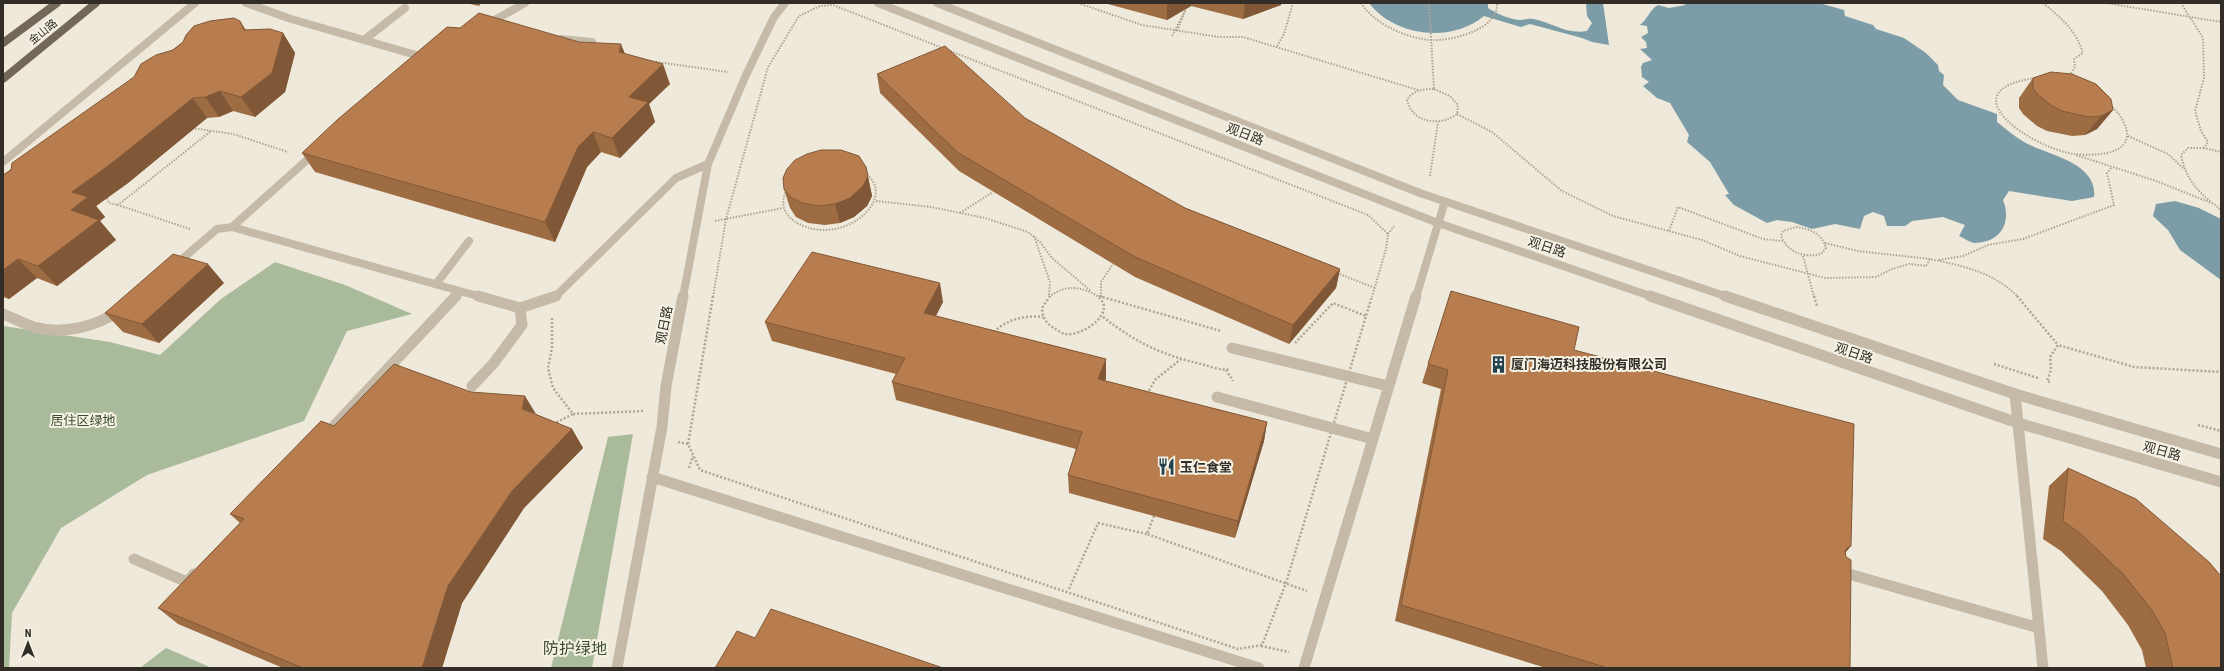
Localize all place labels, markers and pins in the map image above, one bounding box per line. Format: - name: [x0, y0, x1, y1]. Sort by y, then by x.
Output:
- building icon: 厦门海迈科技股份有限公司: [1488, 354, 1508, 374]
- place label: 厦门海迈科技股份有限公司: [1511, 357, 1667, 372]
- restaurant icon: 玉仁食堂: [1157, 457, 1177, 477]
- place label: 玉仁食堂: [1180, 460, 1232, 475]

